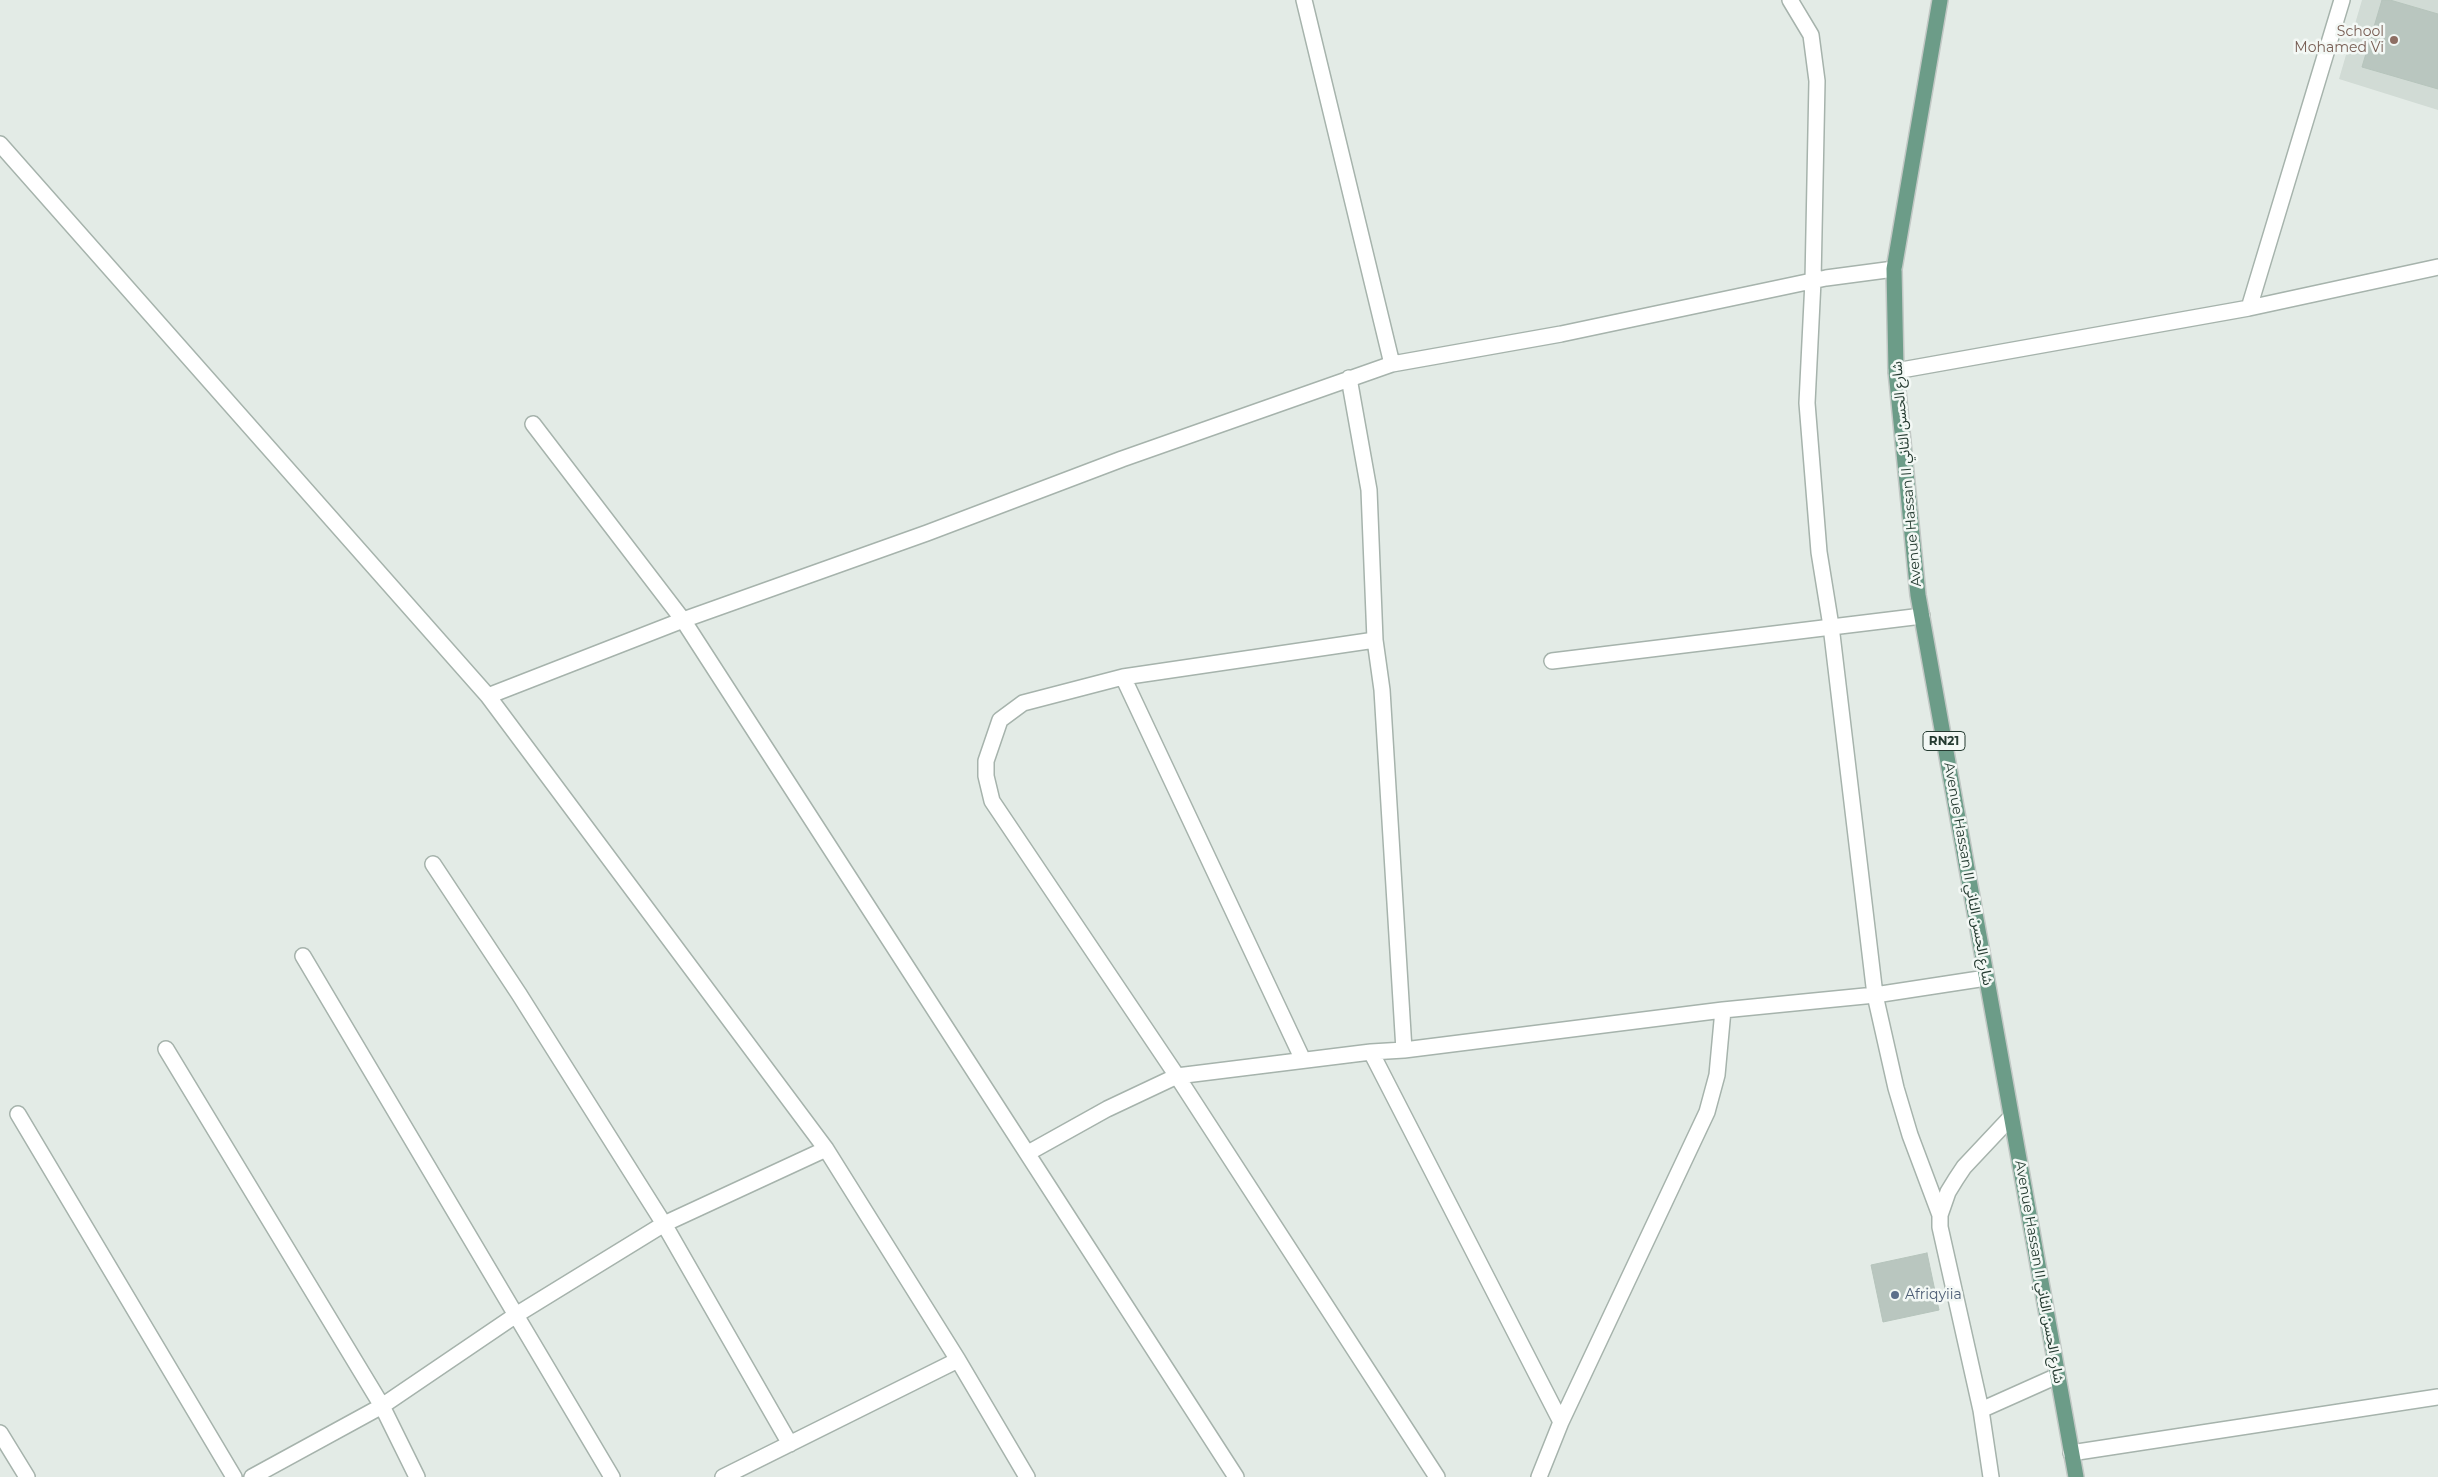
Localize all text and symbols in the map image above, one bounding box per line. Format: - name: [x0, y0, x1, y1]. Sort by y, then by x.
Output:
- place label: School Mohamed Vi: [2294, 24, 2384, 56]
- marker: School Mohamed Vi: [2388, 34, 2400, 46]
- street label: Avenue Hassan II شارع الحسن الثاني: [1889, 361, 1925, 587]
- road number: RN21: [1923, 731, 1965, 750]
- street label: Avenue Hassan II شارع الحسن الثاني: [1940, 761, 1996, 987]
- street label: Avenue Hassan II شارع الحسن الثاني: [2011, 1159, 2067, 1385]
- place label: Afriqyiia: [1905, 1287, 1962, 1303]
- marker: Afriqyiia: [1889, 1289, 1901, 1301]

